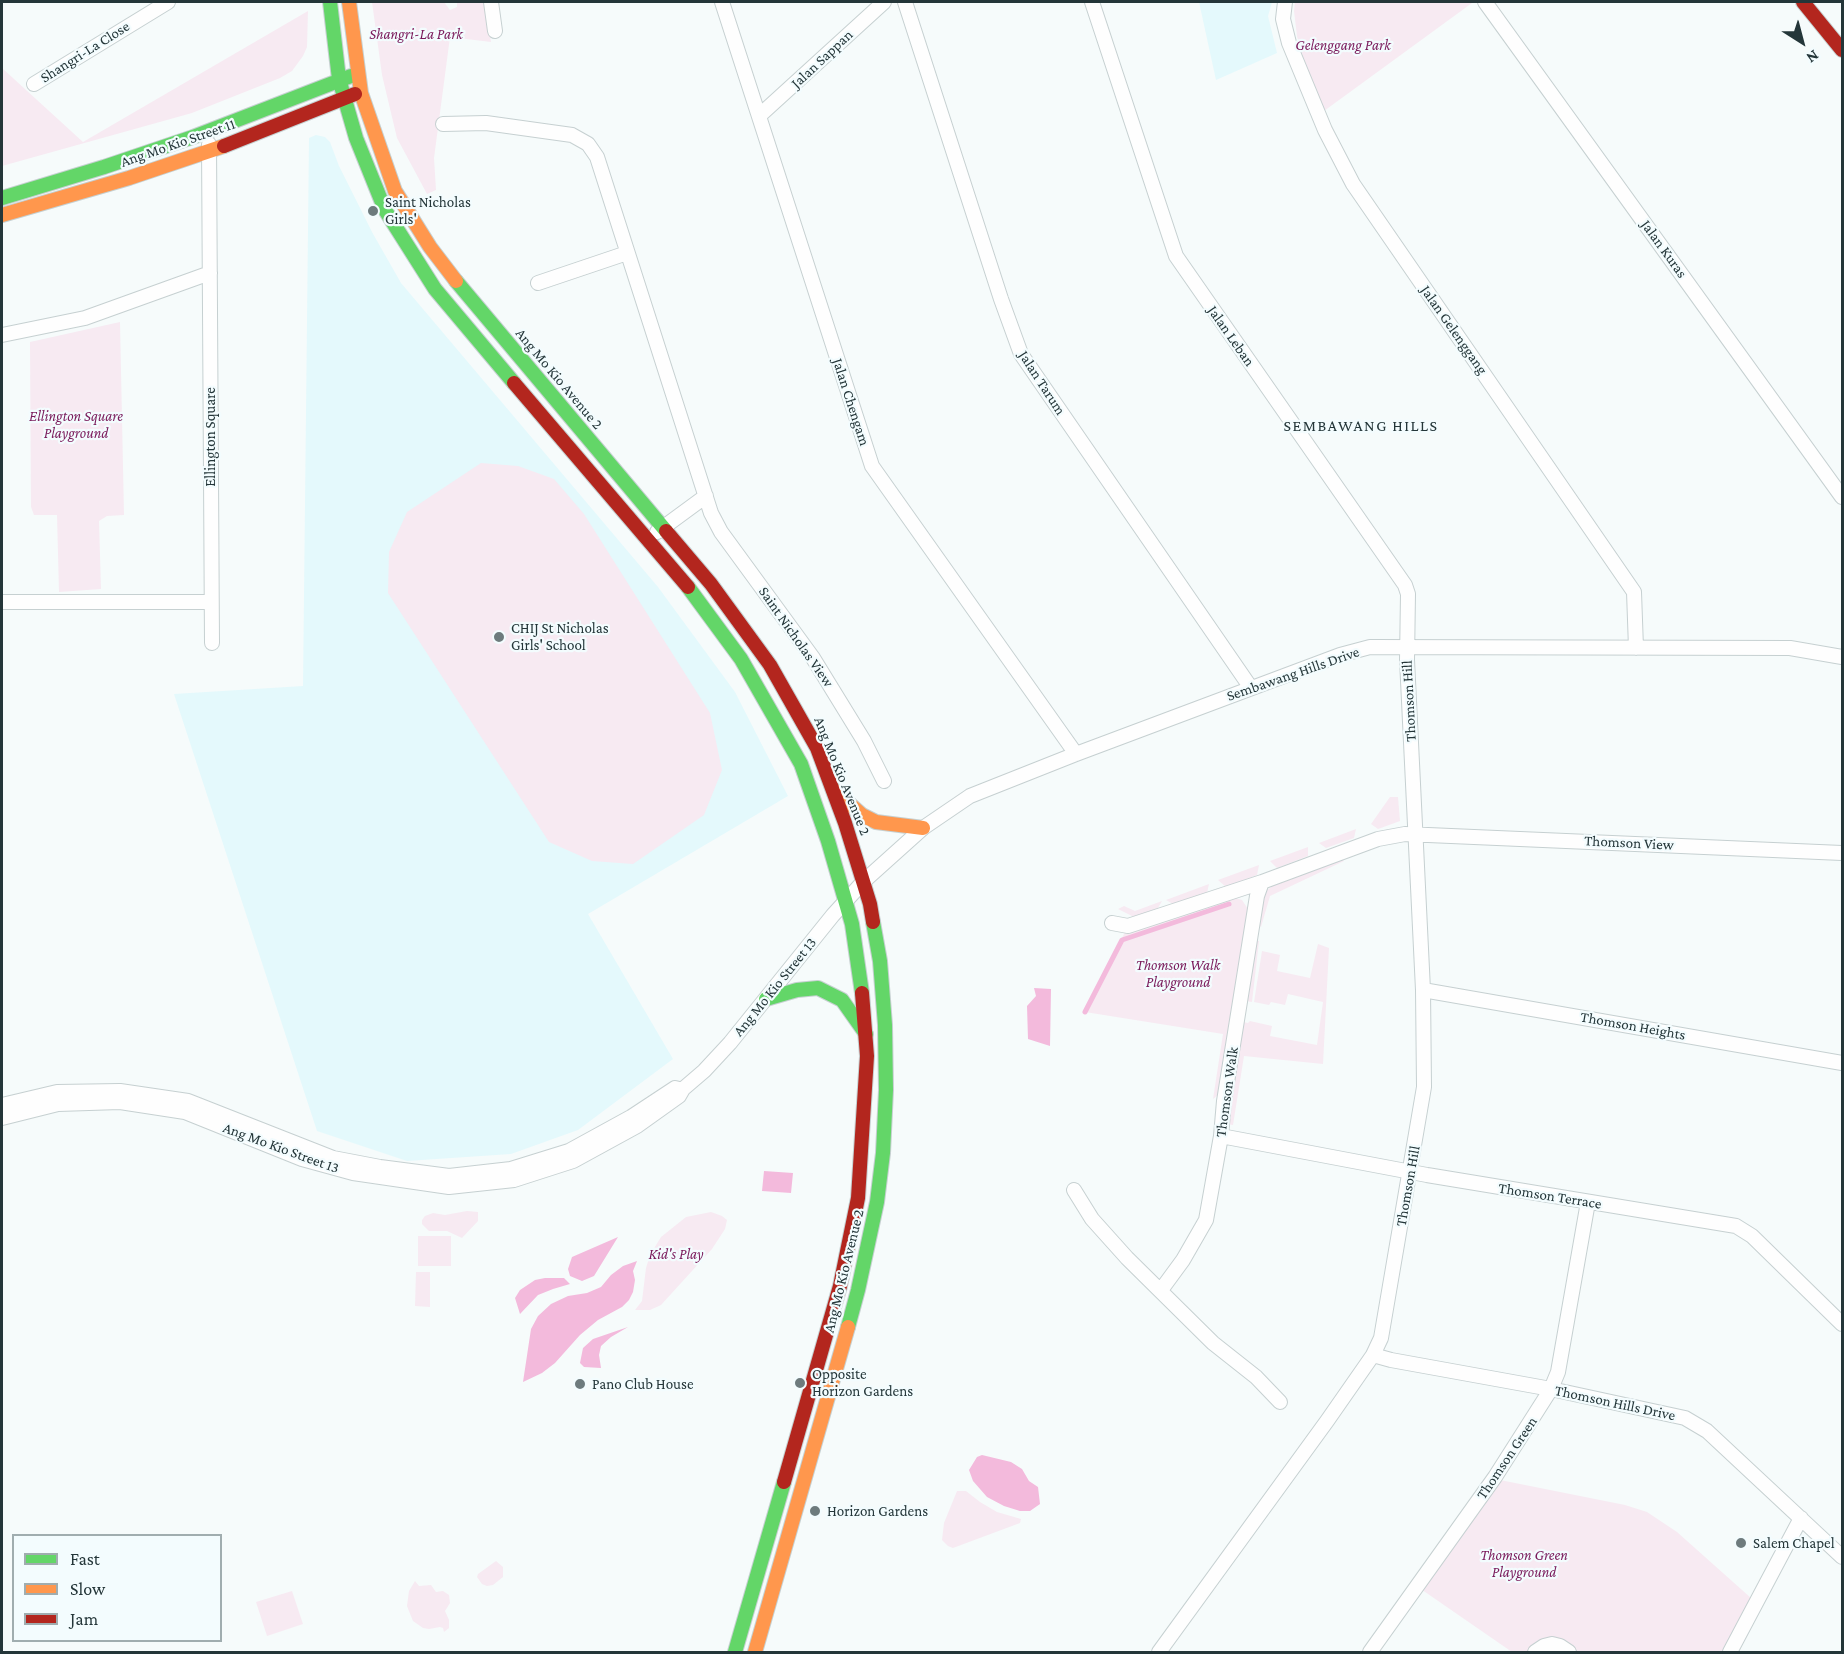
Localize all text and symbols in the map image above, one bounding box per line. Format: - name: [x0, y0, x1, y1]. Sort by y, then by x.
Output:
- north arrow: [1772, 12, 1832, 72]
- street label: Shangri-La Close: [37, 17, 133, 87]
- park label: Shangri-La Park: [369, 25, 463, 43]
- street label: Jalan Sappan: [787, 26, 857, 92]
- park label: Gelenggang Park: [1295, 36, 1391, 54]
- text: N: [1803, 47, 1822, 67]
- street label: Ang Mo Kio Street 11: [118, 115, 238, 171]
- place label: Saint Nicholas Girls': [385, 193, 471, 228]
- marker: Saint Nicholas Girls': [366, 204, 380, 218]
- street label: Jalan Kuras: [1637, 216, 1691, 282]
- street label: Jalan Gelenggang: [1417, 282, 1491, 378]
- street label: Jalan Leban: [1204, 302, 1258, 370]
- street label: Ang Mo Kio Avenue 2: [512, 325, 606, 433]
- street label: Jalan Tarum: [1015, 347, 1069, 419]
- street label: Jalan Chengam: [828, 356, 874, 448]
- street label: Ellington Square: [201, 387, 219, 487]
- park label: Ellington Square Playground: [29, 407, 123, 442]
- district label: SEMBAWANG HILLS: [1284, 416, 1438, 436]
- street label: Saint Nicholas View: [755, 583, 837, 691]
- place label: CHIJ St Nicholas Girls' School: [511, 619, 609, 654]
- marker: CHIJ St Nicholas Girls' School: [492, 630, 506, 644]
- street label: Sembawang Hills Drive: [1224, 643, 1362, 705]
- street label: Thomson Hill: [1398, 660, 1420, 742]
- street label: Ang Mo Kio Avenue 2: [810, 714, 874, 838]
- street label: Thomson View: [1584, 832, 1674, 854]
- street label: Ang Mo Kio Street 13: [730, 934, 820, 1040]
- park label: Thomson Walk Playground: [1136, 956, 1220, 991]
- street label: Thomson Heights: [1579, 1008, 1687, 1044]
- street label: Thomson Walk: [1212, 1046, 1242, 1138]
- street label: Ang Mo Kio Street 13: [221, 1119, 341, 1177]
- street label: Thomson Hill: [1392, 1144, 1424, 1228]
- street label: Thomson Terrace: [1497, 1179, 1603, 1213]
- street label: Ang Mo Kio Avenue 2: [820, 1208, 868, 1334]
- park label: Kid's Play: [649, 1245, 703, 1263]
- place label: Opposite Horizon Gardens: [812, 1365, 913, 1400]
- place label: Pano Club House: [592, 1375, 694, 1393]
- marker: Opposite Horizon Gardens: [793, 1376, 807, 1390]
- marker: Pano Club House: [573, 1377, 587, 1391]
- street label: Thomson Hills Drive: [1553, 1381, 1677, 1425]
- street label: Thomson Green: [1473, 1413, 1541, 1503]
- place label: Horizon Gardens: [827, 1502, 928, 1520]
- marker: Horizon Gardens: [808, 1504, 822, 1518]
- legend: [12, 1534, 222, 1642]
- place label: Salem Chapel: [1753, 1534, 1835, 1552]
- marker: Salem Chapel: [1734, 1536, 1748, 1550]
- park label: Thomson Green Playground: [1480, 1546, 1568, 1581]
- text: Fast: [70, 1549, 100, 1569]
- text: Slow: [70, 1579, 105, 1599]
- text: Jam: [70, 1609, 98, 1629]

